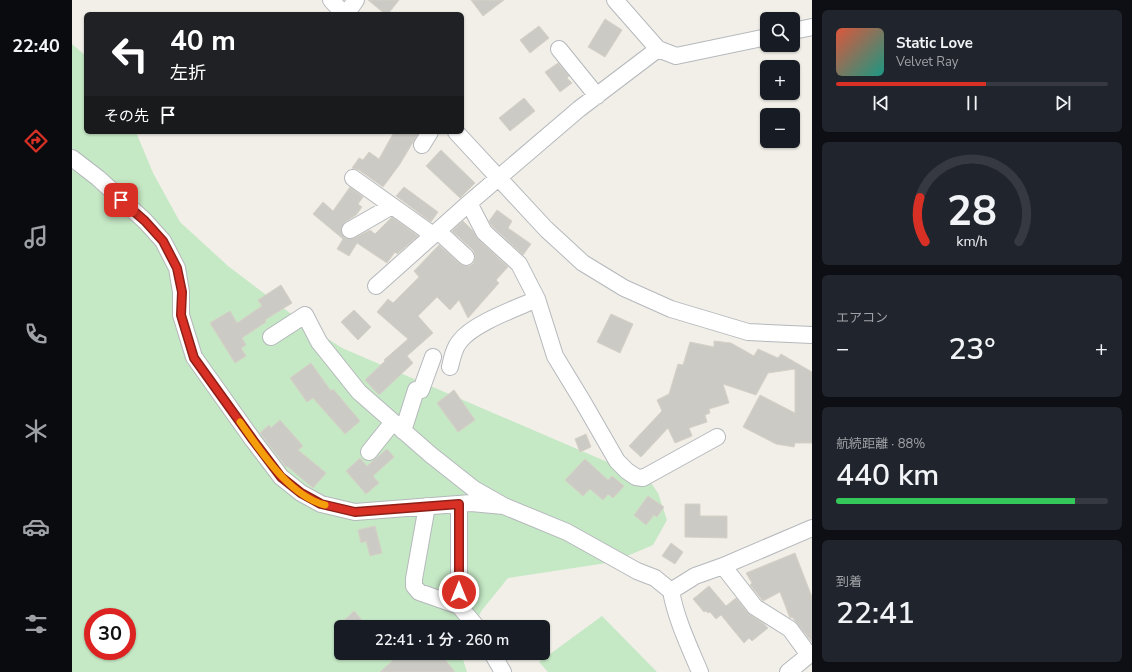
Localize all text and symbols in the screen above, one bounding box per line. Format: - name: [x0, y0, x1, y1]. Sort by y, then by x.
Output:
- map controls: [760, 12, 800, 148]
- button: search: [760, 12, 800, 52]
- text: 40 m: [170, 22, 236, 60]
- icon: left: [104, 28, 156, 80]
- text: Static Love: [896, 33, 973, 53]
- text: 22:40: [12, 34, 60, 58]
- text: Velvet Ray: [896, 53, 958, 71]
- button: +: [760, 60, 800, 100]
- text: 左折: [170, 61, 206, 85]
- icon: previous: [870, 92, 892, 114]
- icon: pause: [961, 92, 983, 114]
- icon: next: [1052, 92, 1074, 114]
- icon: arrive: [157, 104, 179, 126]
- text: その先: [104, 106, 149, 126]
- button: −: [760, 108, 800, 148]
- icon: directions: [22, 127, 50, 155]
- text: 28: [947, 182, 997, 239]
- pin: [104, 183, 138, 217]
- icon: arrive: [110, 189, 132, 211]
- icon: music: [22, 223, 50, 251]
- text: km/h: [956, 231, 988, 250]
- text: エアコン: [836, 309, 888, 327]
- icon: phone: [22, 320, 50, 348]
- text: 23°: [948, 329, 996, 370]
- text: −: [836, 334, 849, 364]
- text: +: [1095, 334, 1108, 364]
- icon: climate: [22, 417, 50, 445]
- text: 航続距離 · 88%: [836, 435, 925, 453]
- text: 440 km: [836, 455, 939, 496]
- icon: car: [22, 513, 50, 541]
- position arrow: [438, 571, 480, 613]
- text: 到着: [836, 573, 862, 591]
- text: 22:41: [836, 593, 915, 634]
- speed limit sign: 30: [84, 608, 136, 660]
- icon: filters: [22, 610, 50, 638]
- text: 22:41 · 1 分 · 260 m: [375, 630, 509, 650]

